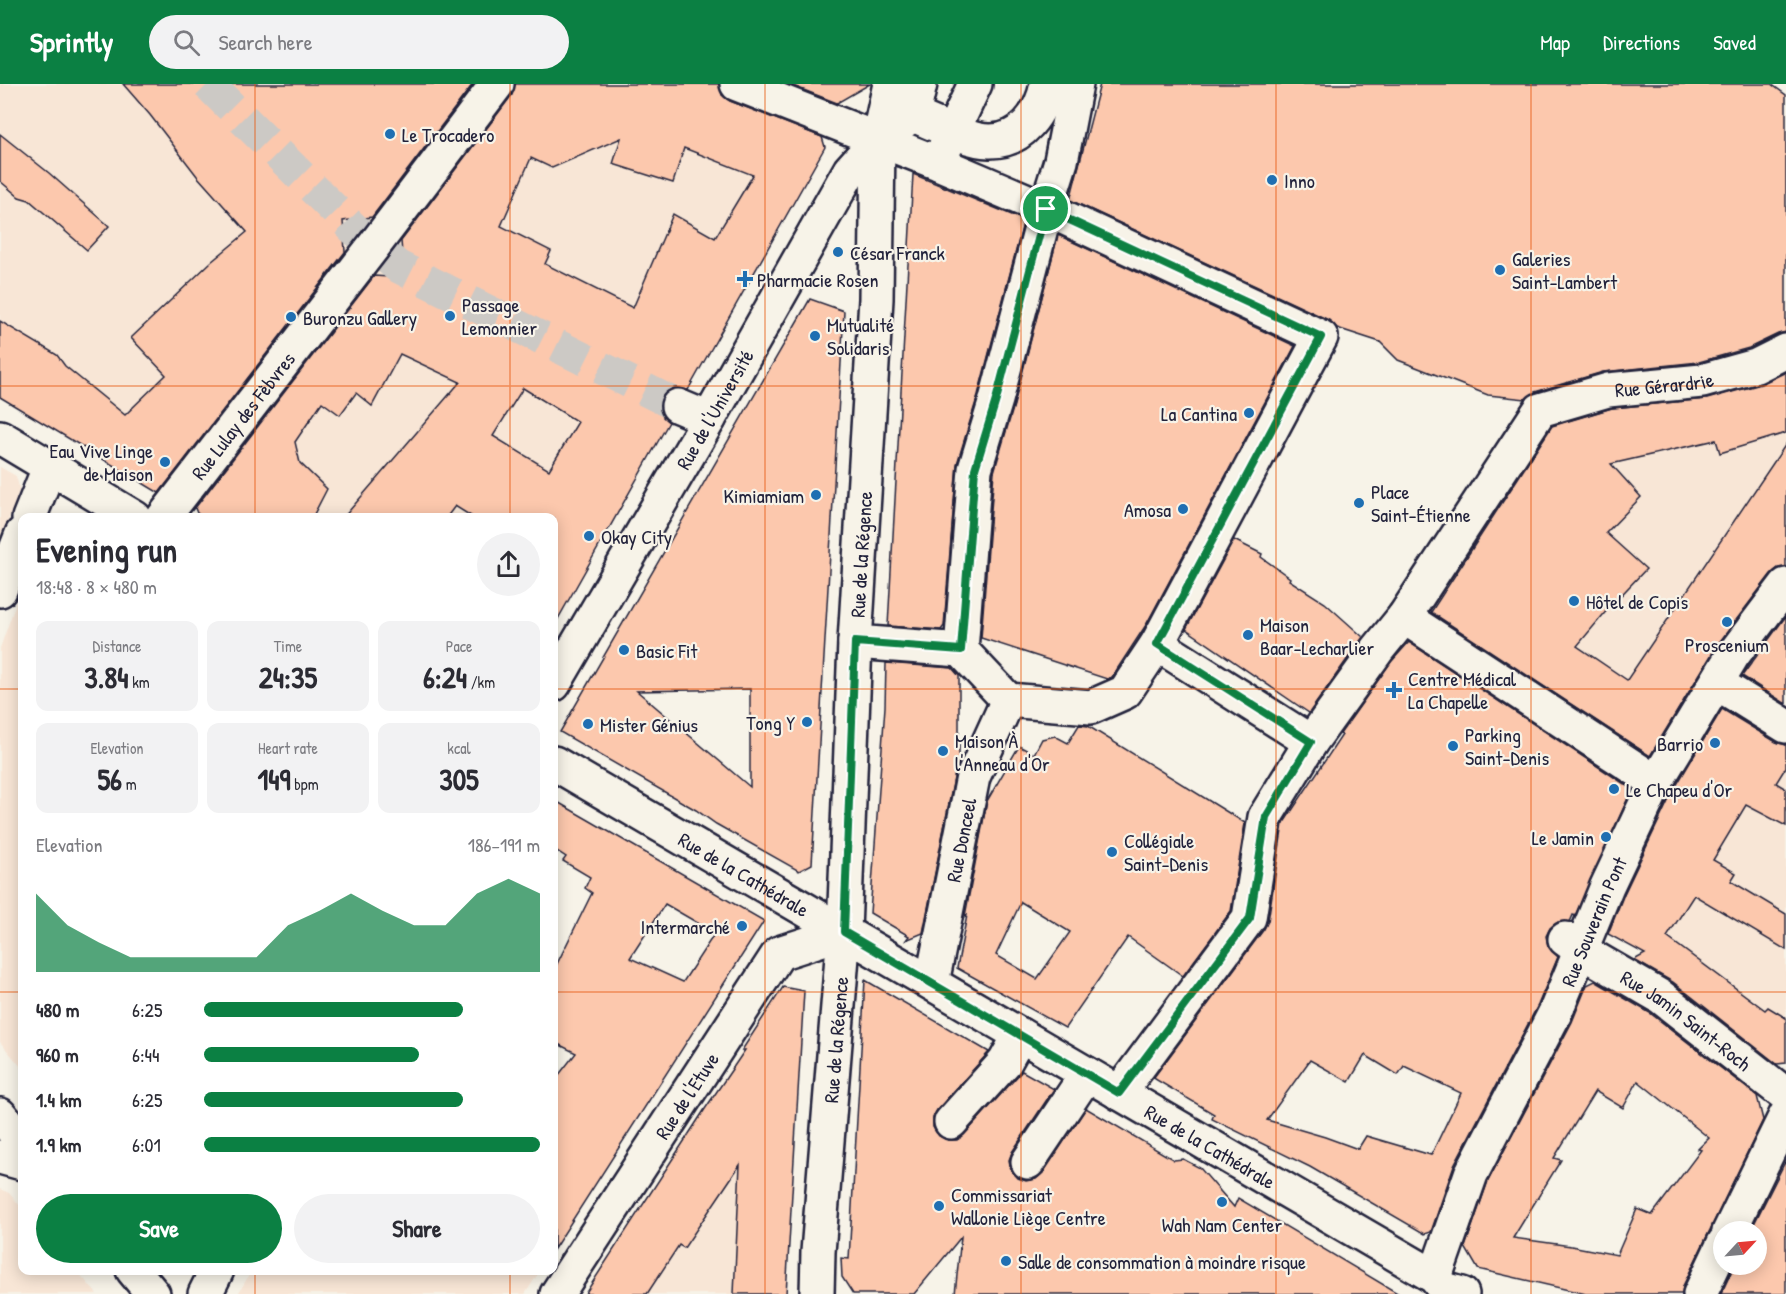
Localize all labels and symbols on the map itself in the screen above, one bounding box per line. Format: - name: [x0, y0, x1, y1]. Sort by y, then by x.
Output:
- place label: Le Trocadero: [402, 121, 494, 148]
- marker: Le Trocadero: [383, 127, 397, 141]
- place label: Inno: [1284, 167, 1315, 194]
- marker: Inno: [1265, 173, 1279, 187]
- pin: [1020, 183, 1071, 234]
- place label: César Franck: [850, 239, 945, 266]
- marker: César Franck: [831, 245, 845, 259]
- place label: Galeries Saint-Lambert: [1512, 245, 1618, 295]
- marker: Galeries Saint-Lambert: [1493, 263, 1507, 277]
- place label: Pharmacie Rosen: [757, 266, 879, 293]
- marker: Pharmacie Rosen: [738, 272, 752, 286]
- place label: Passage Lemonnier: [462, 291, 538, 341]
- place label: Buronzu Gallery: [303, 304, 417, 331]
- marker: Passage Lemonnier: [443, 309, 457, 323]
- marker: Buronzu Gallery: [284, 310, 298, 324]
- place label: Mutualité Solidaris: [827, 311, 894, 361]
- marker: Mutualité Solidaris: [808, 329, 822, 343]
- street label: Rue de l'Université: [669, 344, 759, 474]
- street label: Rue Lulay des Fèbvres: [185, 346, 301, 485]
- street label: Rue Gérardrie: [1614, 365, 1716, 403]
- place label: La Cantina: [1161, 400, 1237, 427]
- marker: La Cantina: [1242, 406, 1256, 420]
- place label: Eau Vive Linge de Maison: [50, 437, 153, 487]
- marker: Eau Vive Linge de Maison: [158, 455, 172, 469]
- place label: Place Saint-Étienne: [1371, 478, 1471, 528]
- place label: Kimiamiam: [724, 482, 804, 509]
- marker: Kimiamiam: [809, 488, 823, 502]
- street label: Rue de la Régence: [843, 490, 878, 618]
- place label: Amosa: [1124, 496, 1171, 523]
- marker: Place Saint-Étienne: [1352, 496, 1366, 510]
- marker: Amosa: [1176, 502, 1190, 516]
- place label: Okay City: [601, 523, 672, 550]
- marker: Okay City: [582, 529, 596, 543]
- place label: Hôtel de Copis: [1586, 588, 1689, 615]
- marker: Hôtel de Copis: [1567, 594, 1581, 608]
- place label: Maison Baar-Lecharlier: [1260, 611, 1374, 661]
- marker: Proscenium: [1720, 615, 1734, 629]
- marker: Maison Baar-Lecharlier: [1241, 628, 1255, 642]
- place label: Proscenium: [1685, 631, 1769, 658]
- place label: Basic Fit: [636, 637, 698, 664]
- marker: Basic Fit: [617, 643, 631, 657]
- place label: Centre Médical La Chapelle: [1408, 665, 1517, 715]
- marker: Centre Médical La Chapelle: [1385, 681, 1403, 699]
- place label: Tong Y: [746, 709, 795, 736]
- place label: Mister Génius: [600, 711, 698, 738]
- marker: Tong Y: [800, 715, 814, 729]
- marker: Mister Génius: [581, 717, 595, 731]
- place label: Parking Saint-Denis: [1465, 721, 1549, 771]
- place label: Maison À l'Anneau d'Or: [955, 727, 1050, 777]
- place label: Barrio: [1657, 730, 1703, 757]
- marker: Barrio: [1708, 736, 1722, 750]
- marker: Parking Saint-Denis: [1446, 739, 1460, 753]
- marker: Maison À l'Anneau d'Or: [936, 744, 950, 758]
- place label: Le Chapeu d'Or: [1626, 776, 1733, 803]
- marker: Le Chapeu d'Or: [1607, 782, 1621, 796]
- street label: Rue Donceel: [939, 795, 982, 884]
- place label: Le Jamin: [1532, 824, 1594, 851]
- street label: Rue de la Cathédrale: [674, 825, 814, 922]
- place label: Collégiale Saint-Denis: [1124, 827, 1208, 877]
- marker: Le Jamin: [1599, 830, 1613, 844]
- marker: Collégiale Saint-Denis: [1105, 845, 1119, 859]
- street label: Rue Souverain Pont: [1554, 851, 1633, 990]
- place label: Intermarché: [640, 913, 730, 940]
- marker: Intermarché: [735, 919, 749, 933]
- street label: Rue Jamin Saint-Roch: [1616, 963, 1757, 1076]
- street label: Rue de la Régence: [817, 976, 854, 1104]
- street label: Rue de l'Etuve: [648, 1047, 724, 1144]
- street label: Rue de la Cathédrale: [1140, 1097, 1281, 1195]
- place label: Commissariat Wallonie Liège Centre: [951, 1181, 1106, 1231]
- marker: Wah Nam Center: [1215, 1195, 1229, 1209]
- marker: Commissariat Wallonie Liège Centre: [932, 1199, 946, 1213]
- place label: Wah Nam Center: [1162, 1211, 1282, 1238]
- north arrow: [1713, 1221, 1767, 1275]
- place label: Salle de consommation à moindre risque: [1018, 1248, 1306, 1275]
- marker: Salle de consommation à moindre risque: [999, 1254, 1013, 1268]

